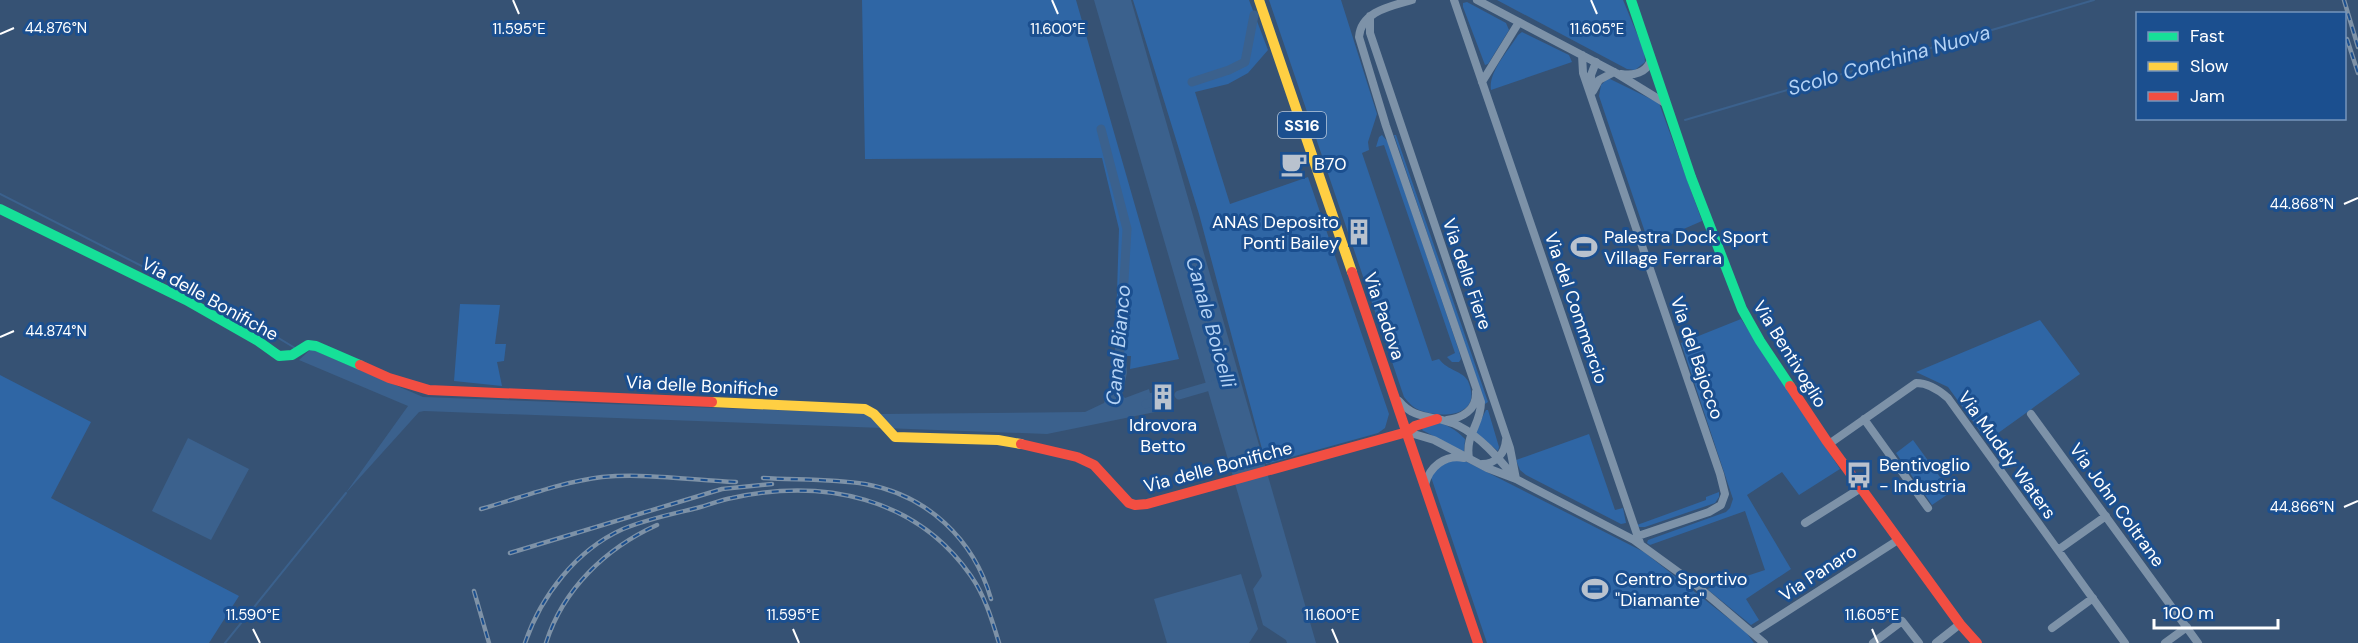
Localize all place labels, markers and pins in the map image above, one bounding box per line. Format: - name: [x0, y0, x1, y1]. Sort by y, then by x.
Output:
- cafe icon: B70: [1279, 149, 1309, 179]
- place label: B70: [1314, 152, 1347, 176]
- place label: ANAS Deposito Ponti Bailey: [1212, 210, 1339, 255]
- building icon: ANAS Deposito Ponti Bailey: [1344, 217, 1374, 247]
- place label: Palestra Dock Sport Village Ferrara: [1604, 225, 1768, 270]
- sports icon: Palestra Dock Sport Village Ferrara: [1569, 232, 1599, 262]
- building icon: Idrovora Betto: [1148, 382, 1178, 412]
- place label: Idrovora Betto: [1129, 413, 1197, 458]
- place label: Bentivoglio - Industria: [1879, 453, 1970, 498]
- bus stop icon: Bentivoglio - Industria: [1844, 460, 1874, 490]
- place label: Centro Sportivo "Diamante": [1615, 567, 1747, 612]
- sports icon: Centro Sportivo "Diamante": [1580, 574, 1610, 604]

